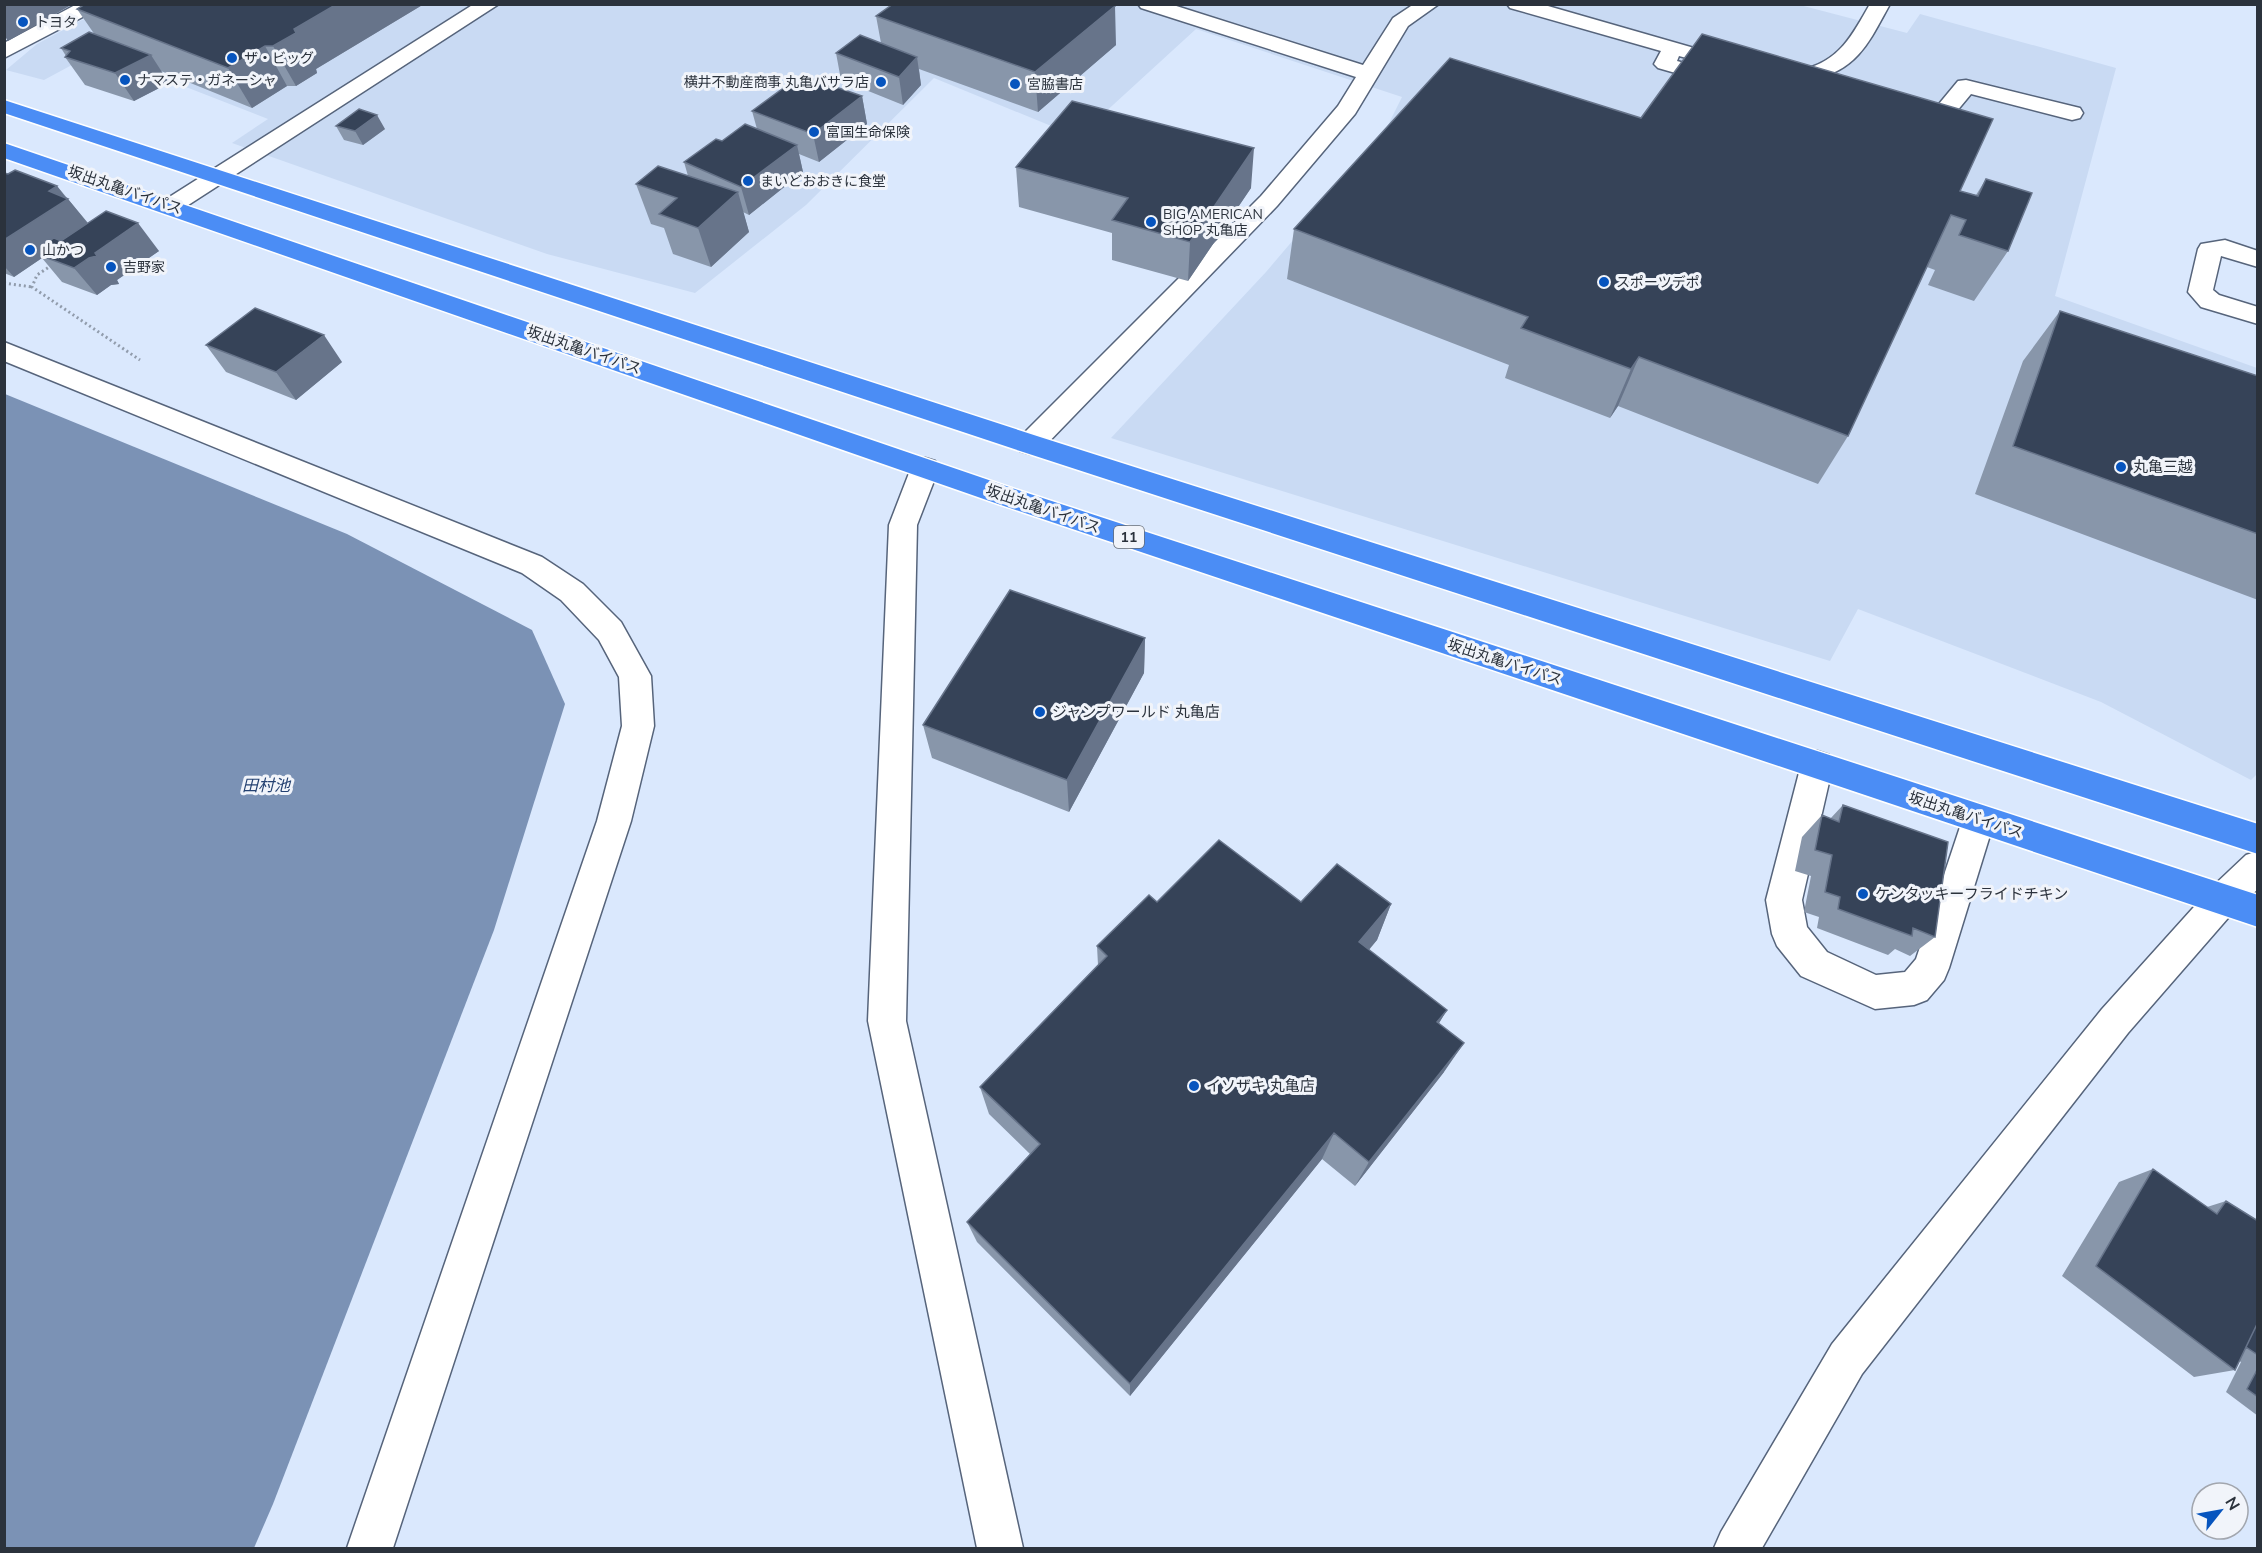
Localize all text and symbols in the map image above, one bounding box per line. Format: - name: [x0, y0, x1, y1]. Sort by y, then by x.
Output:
- place label: トヨタ: [35, 13, 77, 32]
- marker: トヨタ: [16, 15, 30, 29]
- place label: ザ・ビッグ: [244, 49, 314, 68]
- marker: ザ・ビッグ: [225, 51, 239, 65]
- place label: ナマステ・ガネーシャ: [137, 71, 277, 90]
- marker: ナマステ・ガネーシャ: [118, 73, 132, 87]
- place label: 横井不動産商事 丸亀バサラ店: [683, 73, 869, 92]
- marker: 横井不動産商事 丸亀バサラ店: [874, 75, 888, 89]
- place label: 宮脇書店: [1027, 75, 1083, 94]
- marker: 宮脇書店: [1008, 77, 1022, 91]
- place label: 富国生命保険: [826, 123, 910, 142]
- marker: 富国生命保険: [807, 125, 821, 139]
- street label: 坂出丸亀バイパス: [65, 161, 185, 219]
- place label: まいどおおきに食堂: [760, 172, 886, 191]
- marker: まいどおおきに食堂: [741, 174, 755, 188]
- place label: BIG AMERICAN SHOP 丸亀店: [1163, 205, 1263, 240]
- marker: BIG AMERICAN SHOP 丸亀店: [1144, 215, 1158, 229]
- place label: 山かつ: [42, 241, 84, 260]
- marker: 山かつ: [23, 243, 37, 257]
- place label: 吉野家: [123, 258, 165, 277]
- marker: 吉野家: [104, 260, 118, 274]
- place label: スポーツデポ: [1616, 273, 1700, 292]
- marker: スポーツデポ: [1597, 275, 1611, 289]
- street label: 坂出丸亀バイパス: [524, 321, 644, 379]
- place label: 丸亀三越: [2133, 457, 2193, 477]
- marker: 丸亀三越: [2114, 460, 2128, 474]
- street label: 坂出丸亀バイパス: [983, 480, 1103, 538]
- road number: 11: [1114, 526, 1144, 548]
- street label: 坂出丸亀バイパス: [1445, 634, 1565, 690]
- place label: ジャンプワールド 丸亀店: [1052, 702, 1220, 722]
- marker: ジャンプワールド 丸亀店: [1033, 705, 1047, 719]
- water label: 田村池: [242, 775, 292, 797]
- street label: 坂出丸亀バイパス: [1906, 787, 2026, 843]
- place label: ケンタッキーフライドチキン: [1875, 884, 2068, 904]
- marker: ケンタッキーフライドチキン: [1856, 887, 1870, 901]
- place label: イソザキ 丸亀店: [1206, 1076, 1315, 1096]
- marker: イソザキ 丸亀店: [1187, 1079, 1201, 1093]
- north arrow: [2190, 1481, 2250, 1541]
- text: N: [2219, 1493, 2245, 1515]

